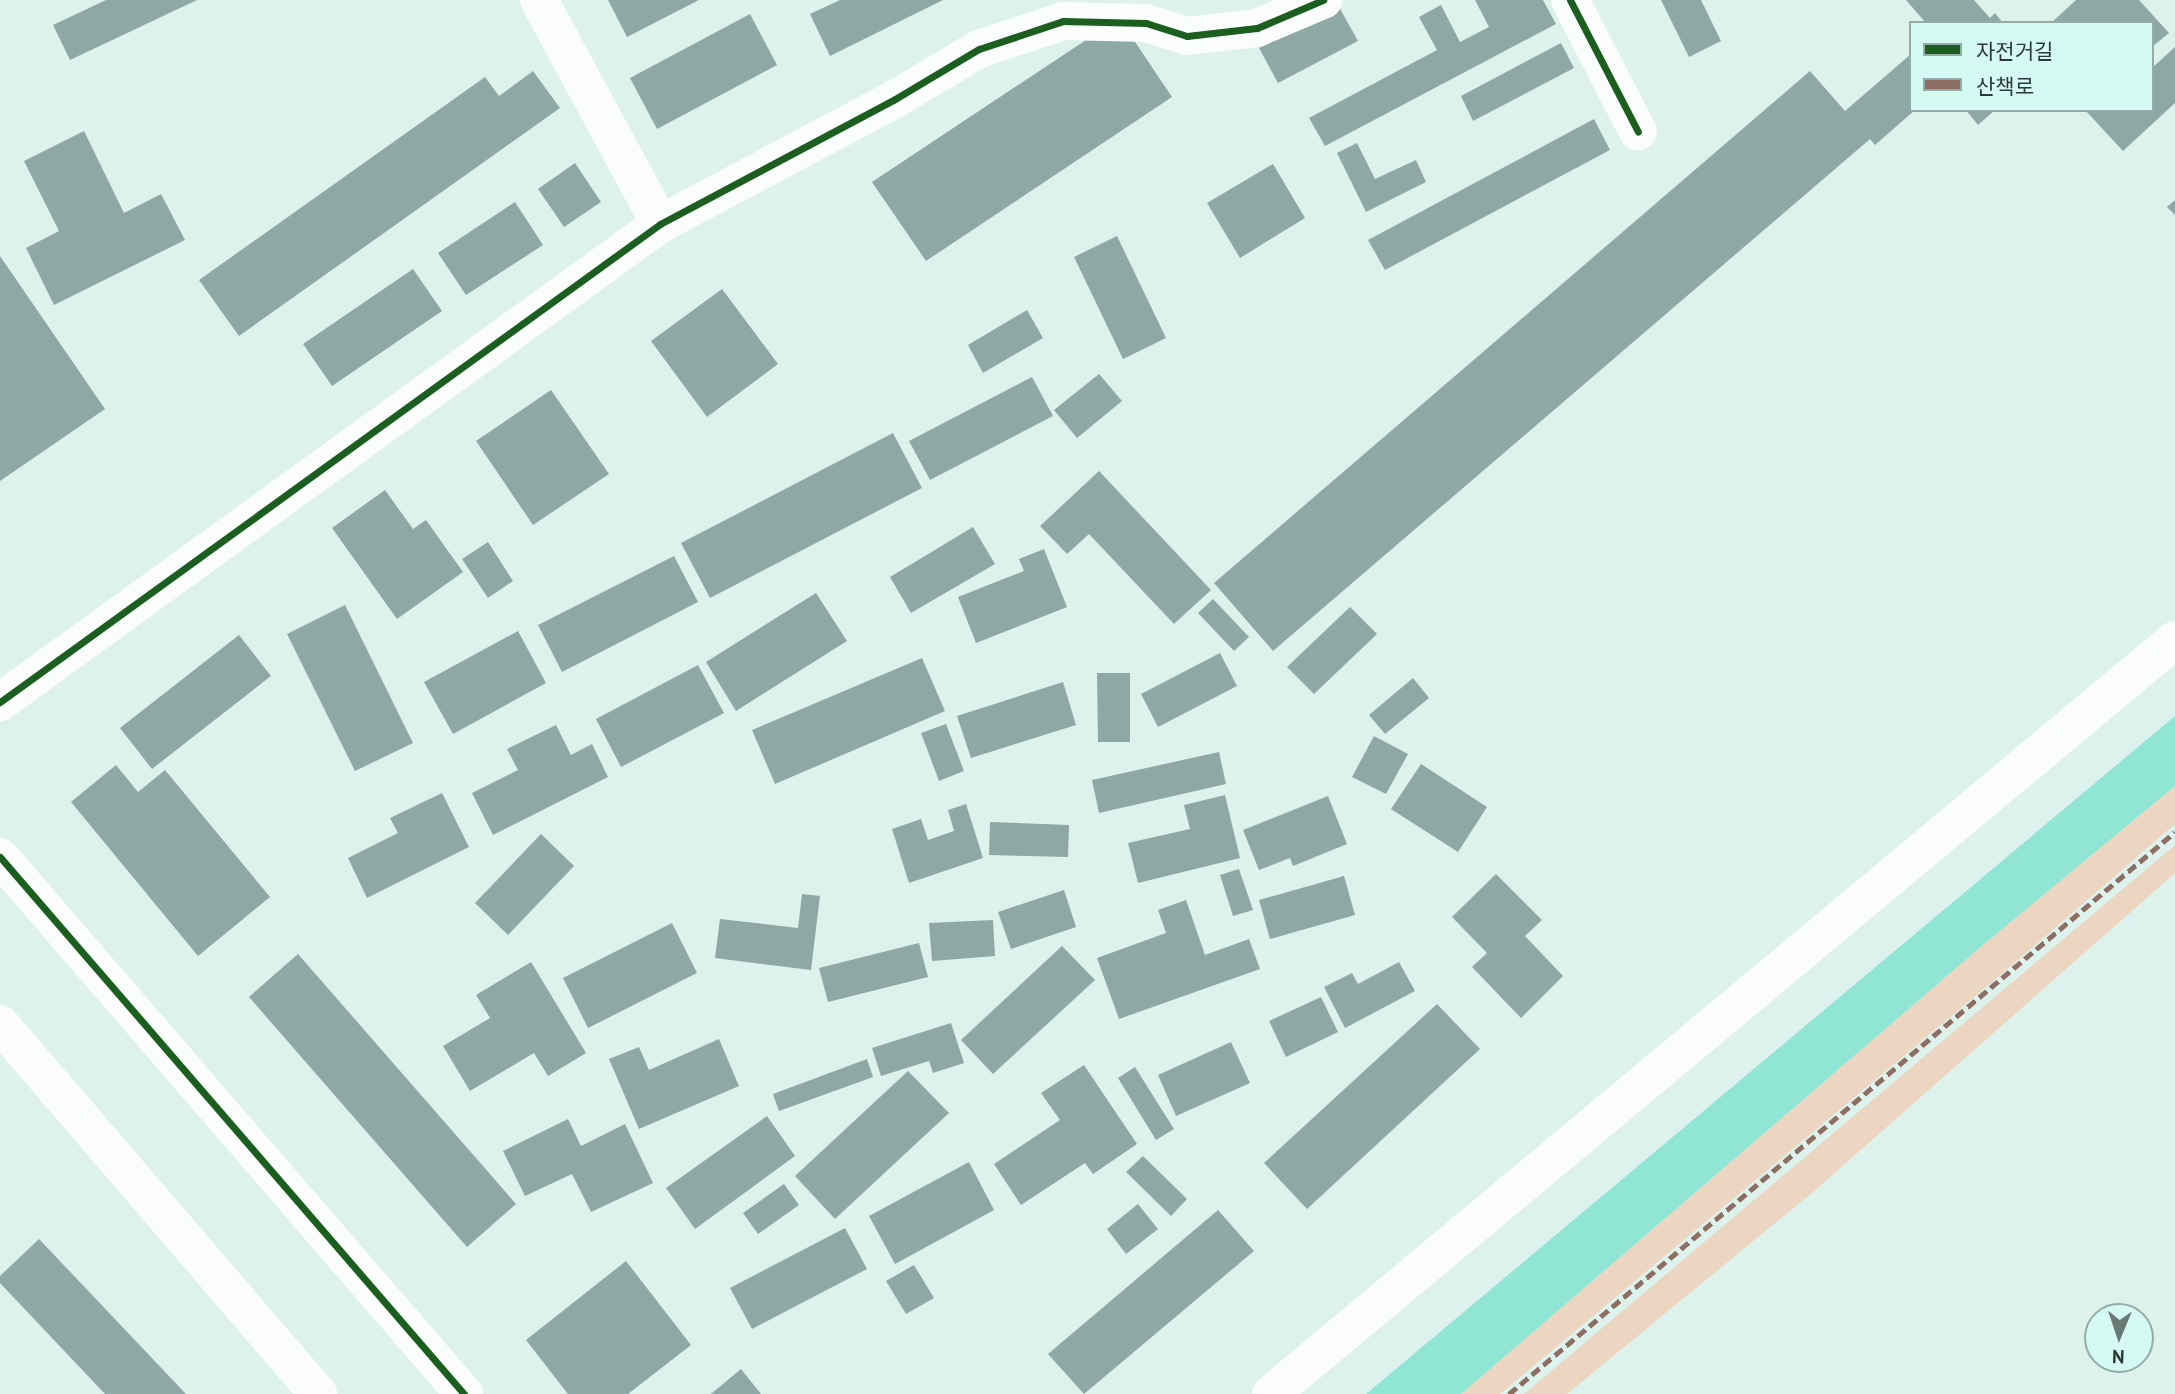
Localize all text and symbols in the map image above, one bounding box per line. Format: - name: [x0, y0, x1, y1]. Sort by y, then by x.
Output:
- legend: [1909, 21, 2154, 112]
- text: 자전거길: [1976, 38, 2053, 65]
- text: 산책로: [1976, 73, 2034, 100]
- north arrow: [2084, 1303, 2154, 1373]
- text: N: [2112, 1345, 2125, 1369]

